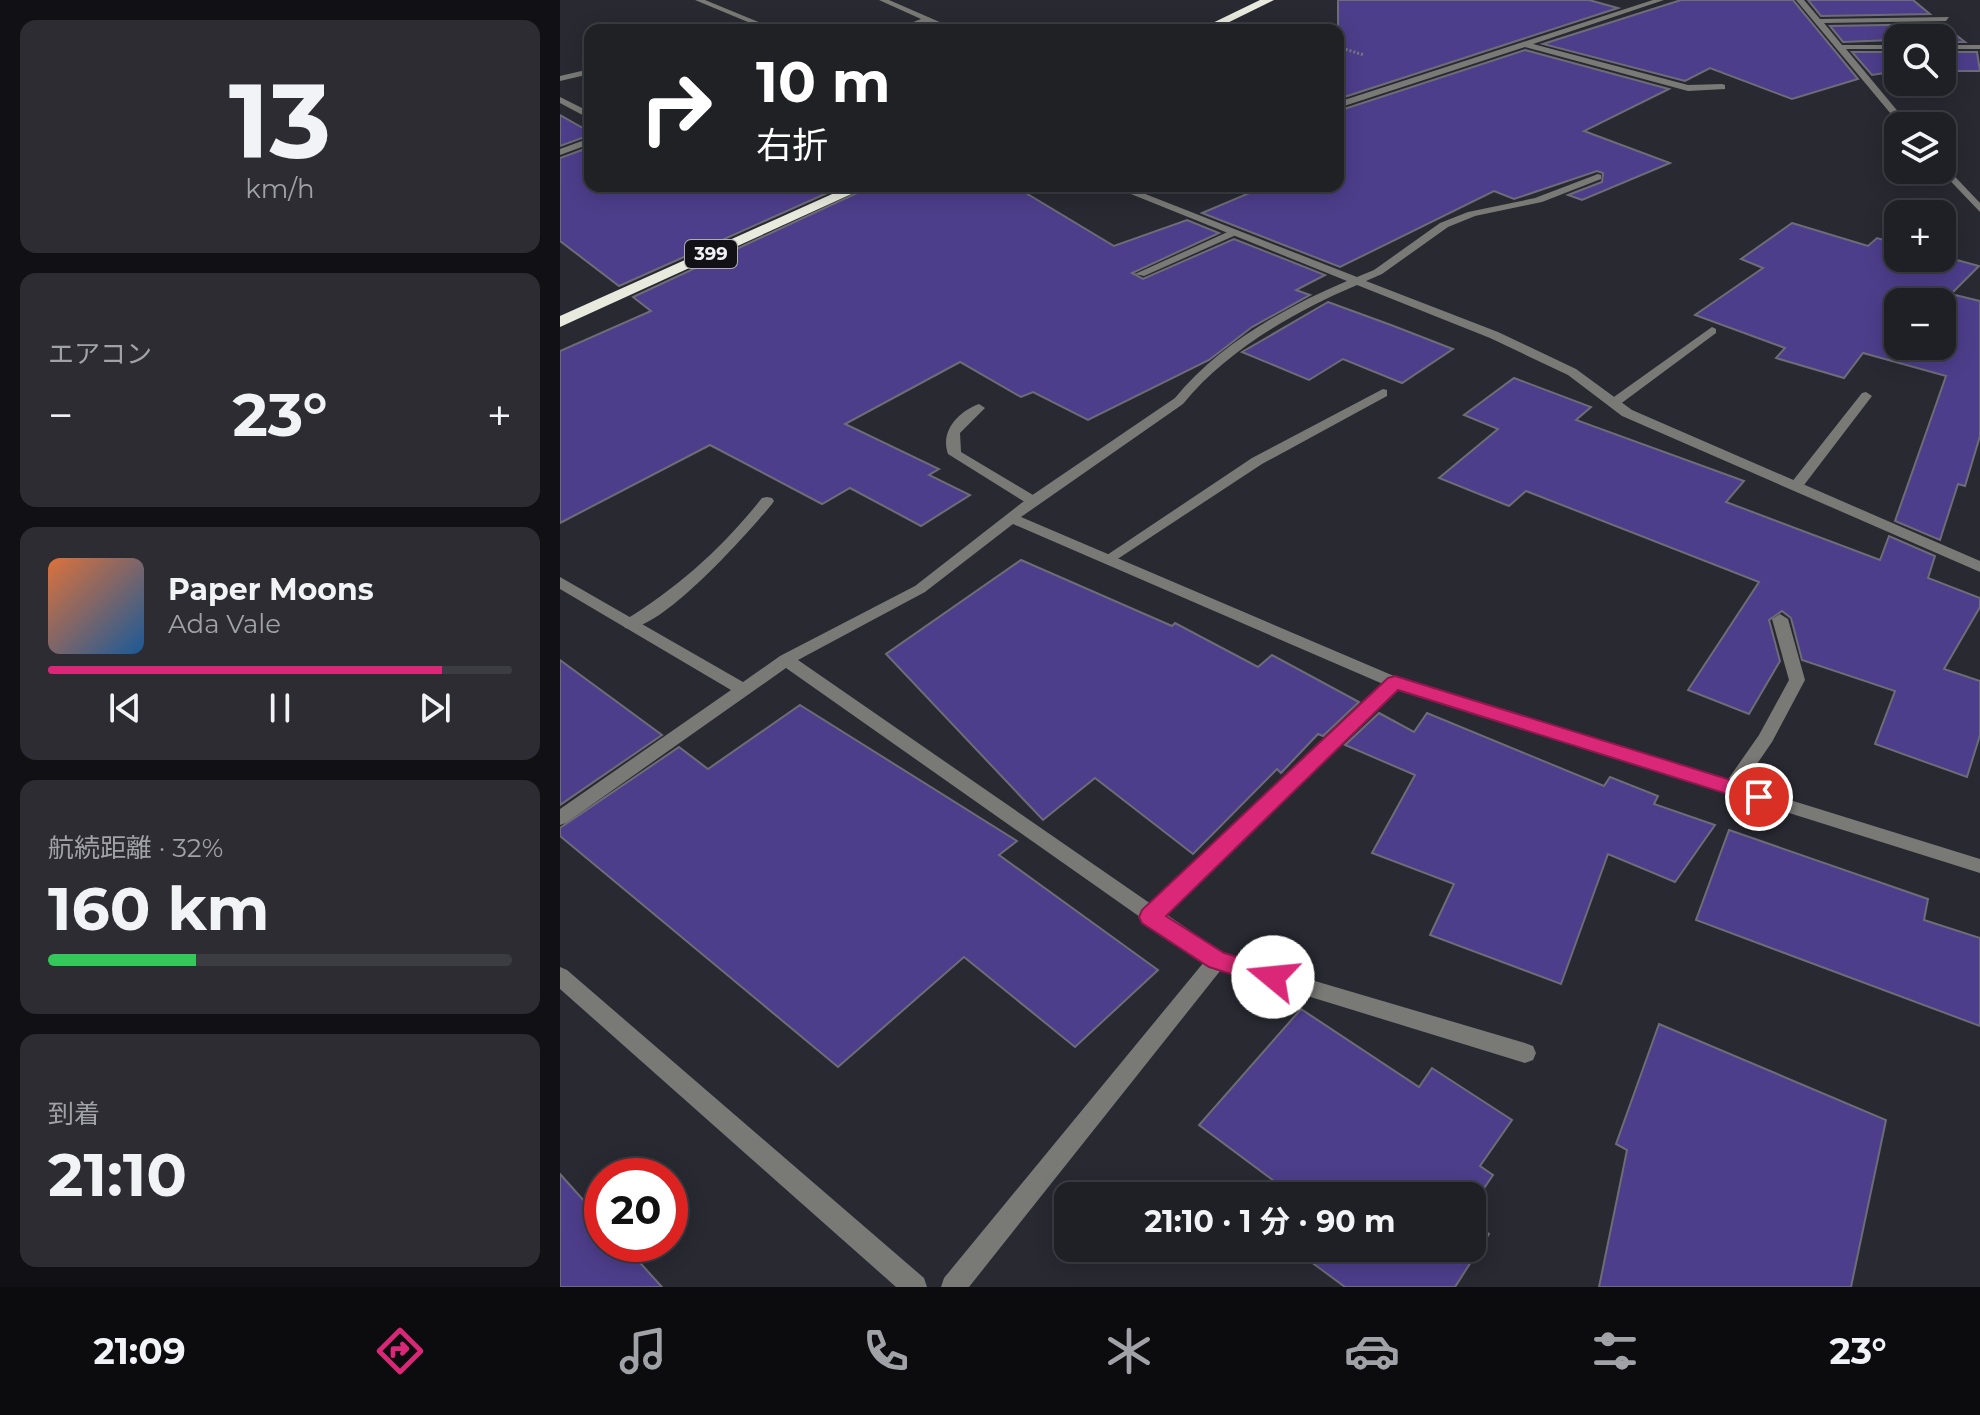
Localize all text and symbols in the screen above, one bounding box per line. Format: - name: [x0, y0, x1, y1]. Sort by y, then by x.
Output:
- map controls: [1884, 24, 1956, 360]
- button: search: [1884, 24, 1956, 96]
- text: 10 m: [756, 48, 891, 116]
- icon: right: [624, 56, 728, 160]
- text: 13: [229, 57, 331, 184]
- button: layers: [1884, 112, 1956, 184]
- text: 右折: [756, 123, 828, 167]
- text: km/h: [245, 173, 315, 205]
- button: +: [1884, 200, 1956, 272]
- road number: 399: [685, 240, 737, 268]
- button: −: [1884, 288, 1956, 360]
- text: エアコン: [48, 338, 152, 370]
- text: 23°: [232, 378, 328, 451]
- text: −: [48, 388, 73, 442]
- text: +: [487, 388, 512, 442]
- text: Paper Moons: [168, 571, 374, 608]
- text: Ada Vale: [168, 608, 281, 640]
- icon: previous: [103, 686, 147, 730]
- icon: pause: [258, 686, 302, 730]
- icon: next: [413, 686, 457, 730]
- pin: [1725, 763, 1793, 831]
- icon: arrive: [1737, 775, 1781, 819]
- text: 航続距離 · 32%: [48, 832, 223, 864]
- text: 160 km: [48, 872, 269, 945]
- position arrow: [1231, 935, 1315, 1019]
- text: 到着: [48, 1098, 100, 1130]
- text: 21:10: [48, 1138, 187, 1211]
- speed limit sign: 20: [584, 1158, 688, 1262]
- text: 21:10 · 1 分 · 90 m: [1144, 1203, 1396, 1240]
- icon: directions: [372, 1323, 428, 1379]
- icon: music: [615, 1323, 671, 1379]
- icon: phone: [858, 1323, 914, 1379]
- icon: climate: [1101, 1323, 1157, 1379]
- icon: car: [1344, 1323, 1400, 1379]
- icon: filters: [1587, 1323, 1643, 1379]
- text: 21:09: [93, 1329, 186, 1373]
- text: 23°: [1830, 1329, 1887, 1373]

